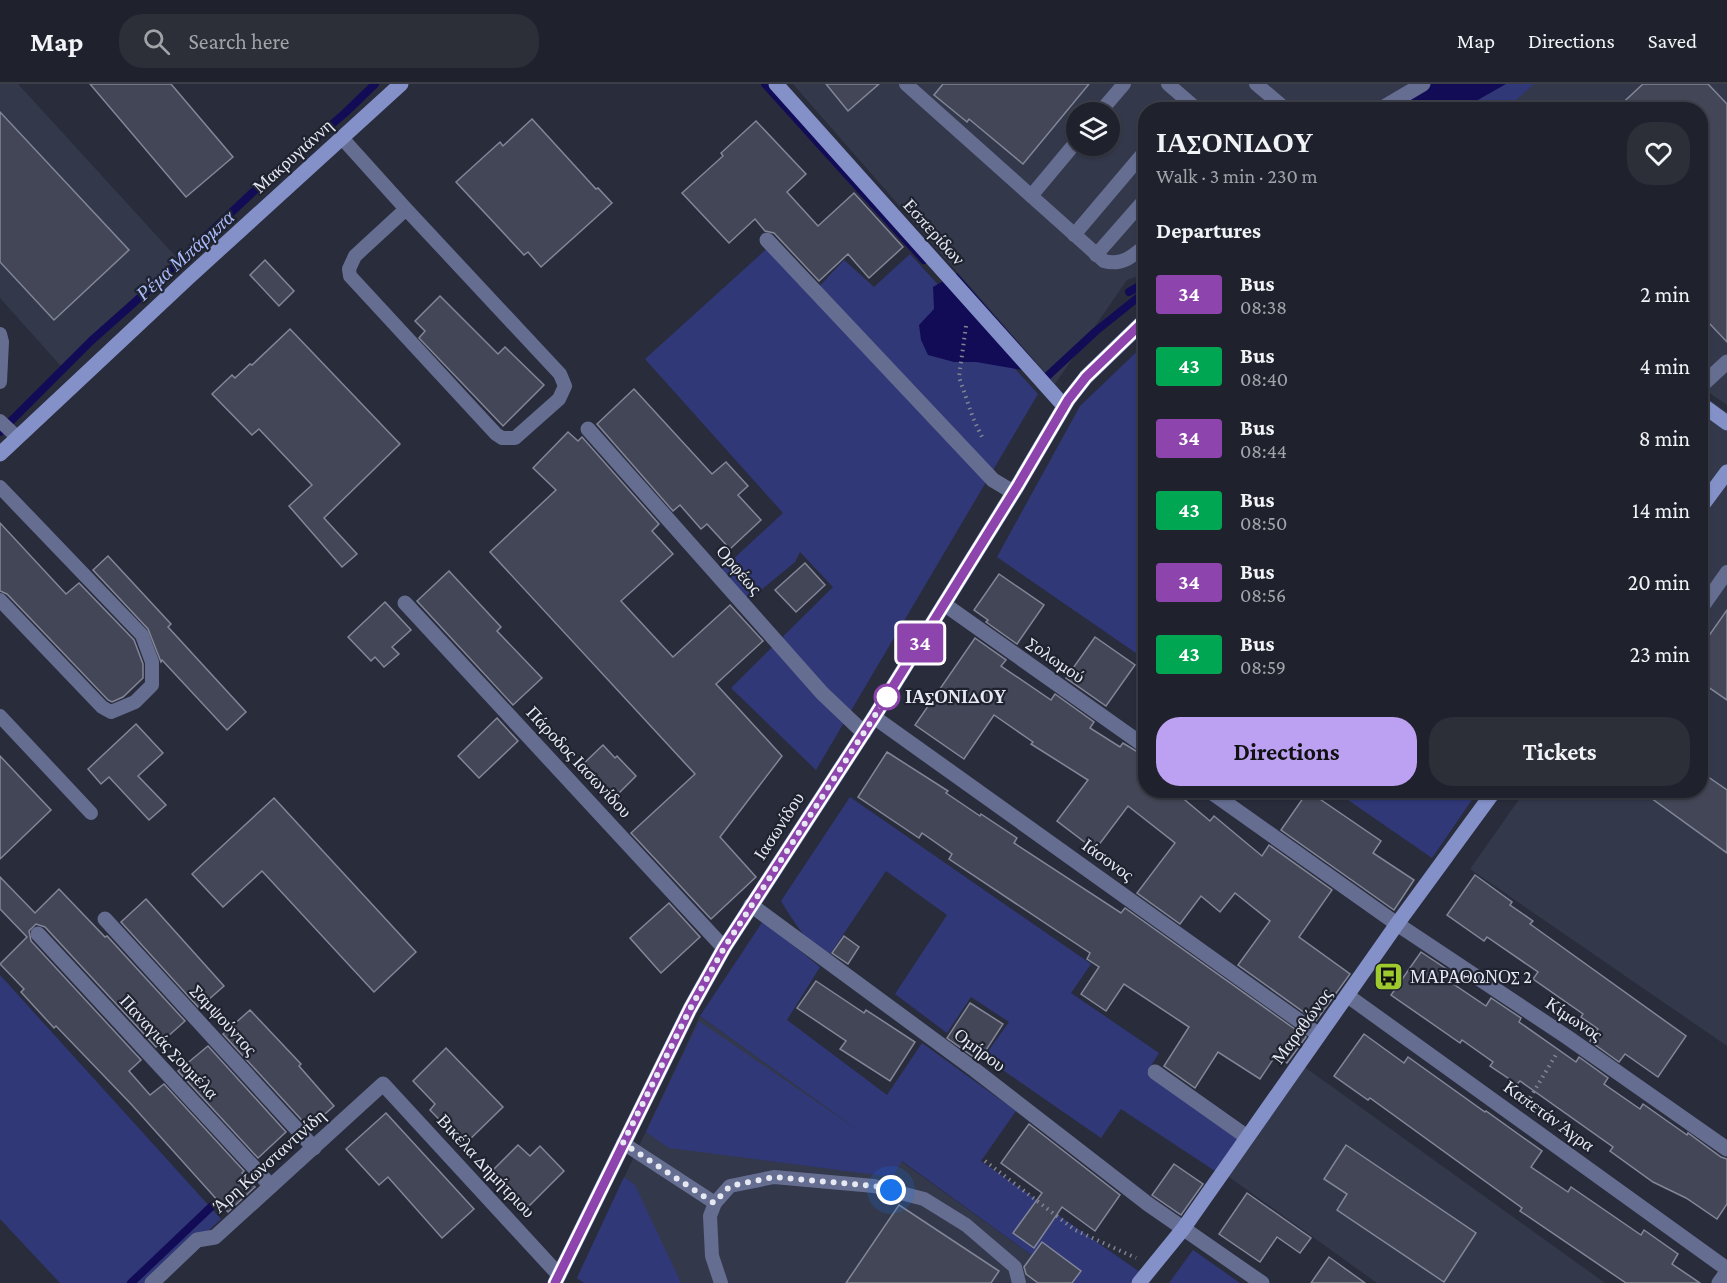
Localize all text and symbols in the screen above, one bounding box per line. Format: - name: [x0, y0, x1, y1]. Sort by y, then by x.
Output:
- search box: [119, 14, 539, 68]
- icon: search: [140, 25, 173, 58]
- text: Map: [30, 26, 83, 57]
- text: Search here: [188, 29, 289, 54]
- text: Map: [1457, 29, 1495, 53]
- text: Directions: [1528, 29, 1615, 53]
- text: Saved: [1648, 29, 1697, 53]
- map controls: [1066, 102, 1120, 156]
- button: layers: [1066, 102, 1120, 156]
- street label: Μακρυγιάννη: [249, 115, 337, 197]
- button: heart: [1627, 122, 1690, 185]
- text: ΙΑΣΟΝΙΔΟΥ: [1156, 127, 1314, 158]
- text: Walk · 3 min · 230 m: [1156, 165, 1318, 187]
- street label: Εσπερίδων: [899, 195, 969, 269]
- water label: Ρέμα Μπάρμπα: [131, 205, 240, 306]
- text: Departures: [1156, 218, 1261, 243]
- text: Bus: [1240, 271, 1274, 296]
- text: 34: [1178, 282, 1200, 306]
- text: 2 min: [1640, 282, 1690, 307]
- text: 08:38: [1240, 296, 1287, 318]
- text: Bus: [1240, 343, 1274, 368]
- text: 43: [1178, 354, 1200, 378]
- text: 4 min: [1639, 354, 1690, 379]
- text: 08:40: [1240, 368, 1288, 390]
- text: Bus: [1240, 415, 1274, 440]
- text: 34: [1178, 426, 1200, 450]
- text: 8 min: [1639, 426, 1690, 451]
- text: 08:44: [1240, 440, 1287, 462]
- text: Bus: [1240, 487, 1274, 512]
- text: 43: [1178, 498, 1200, 522]
- text: 14 min: [1632, 498, 1690, 523]
- text: 08:50: [1240, 512, 1287, 534]
- street label: Ορφέως: [712, 541, 766, 599]
- text: Bus: [1240, 559, 1274, 584]
- text: 34: [1178, 570, 1200, 594]
- text: 20 min: [1628, 570, 1690, 595]
- text: 08:56: [1240, 584, 1286, 606]
- line badge: 34: [893, 624, 947, 662]
- text: 34: [909, 631, 931, 655]
- text: Bus: [1240, 631, 1274, 656]
- street label: Σολωμού: [1023, 633, 1089, 687]
- text: 43: [1178, 642, 1200, 666]
- text: 23 min: [1630, 642, 1690, 667]
- text: 08:59: [1240, 656, 1286, 678]
- marker: ΙΑΣΟΝΙΔΟΥ: [874, 684, 900, 710]
- place label: ΙΑΣΟΝΙΔΟΥ: [905, 687, 1006, 707]
- street label: Πάροδος Ιασωνίδου: [522, 702, 636, 822]
- button: Directions: [1156, 717, 1417, 786]
- button: Tickets: [1429, 717, 1690, 786]
- street label: Ιασωνίδου: [750, 788, 808, 863]
- street label: Ιάσονος: [1078, 835, 1138, 885]
- bus stop icon: ΜΑΡΑΘΩΝΟΣ 2: [1373, 961, 1405, 993]
- place label: ΜΑΡΑΘΩΝΟΣ 2: [1410, 967, 1532, 987]
- street label: Σαμψούντος: [187, 980, 261, 1060]
- street label: Μαραθώνος: [1268, 984, 1336, 1068]
- street label: Παναγιάς Σουμέλα: [116, 991, 223, 1103]
- street label: Κίμωνος: [1542, 993, 1606, 1045]
- street label: Ομήρου: [950, 1024, 1010, 1076]
- street label: Καπετάν Άγρα: [1500, 1077, 1599, 1156]
- street label: Άρη Κωνσταντινίδη: [209, 1105, 329, 1217]
- street label: Βικέλα Δημήτριου: [433, 1110, 539, 1222]
- your location: [876, 1175, 906, 1205]

